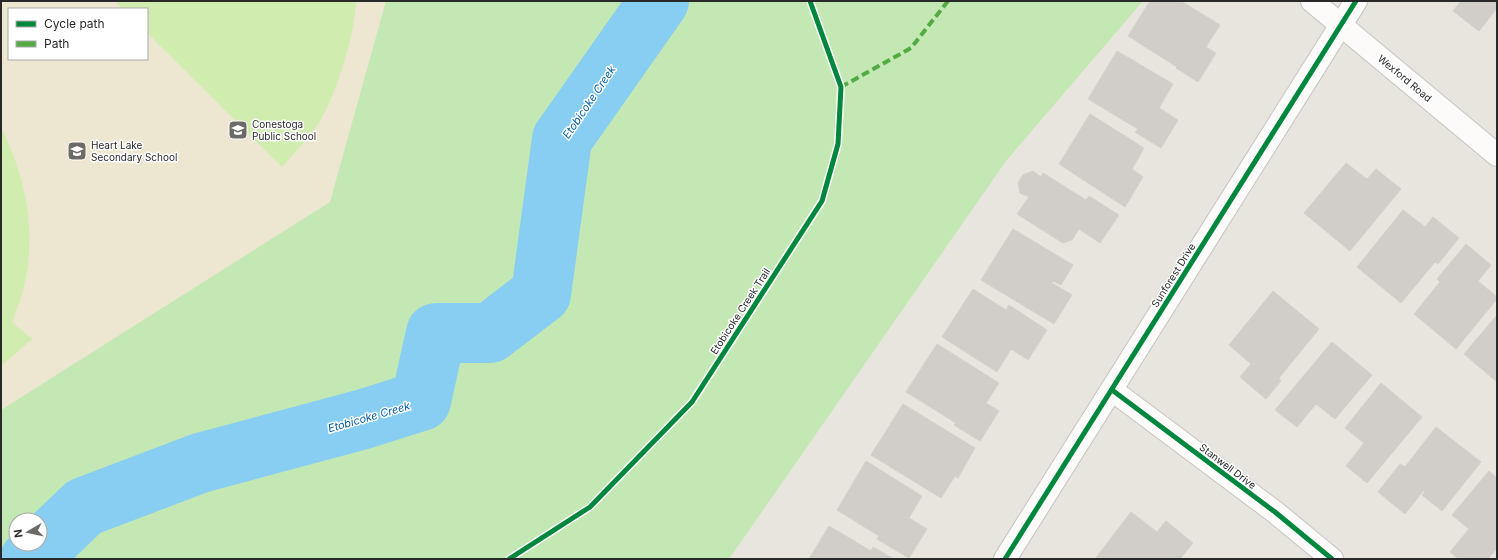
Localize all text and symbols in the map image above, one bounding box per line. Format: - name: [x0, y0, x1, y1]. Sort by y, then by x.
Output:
- legend: [8, 8, 148, 60]
- text: Cycle path: [44, 16, 105, 31]
- text: Path: [44, 36, 69, 51]
- street label: Wexford Road: [1376, 52, 1434, 104]
- water label: Etobicoke Creek: [559, 62, 619, 141]
- place label: Conestoga Public School: [252, 118, 316, 142]
- school or university icon: Conestoga Public School: [227, 119, 249, 141]
- place label: Heart Lake Secondary School: [91, 139, 177, 163]
- school or university icon: Heart Lake Secondary School: [66, 140, 88, 162]
- street label: Sunforest Drive: [1149, 241, 1198, 309]
- street label: Etobicoke Creek Trail: [708, 266, 772, 356]
- water label: Etobicoke Creek: [326, 398, 413, 435]
- street label: Stanwell Drive: [1197, 441, 1259, 491]
- north arrow: [8, 512, 48, 552]
- text: N: [11, 528, 26, 539]

